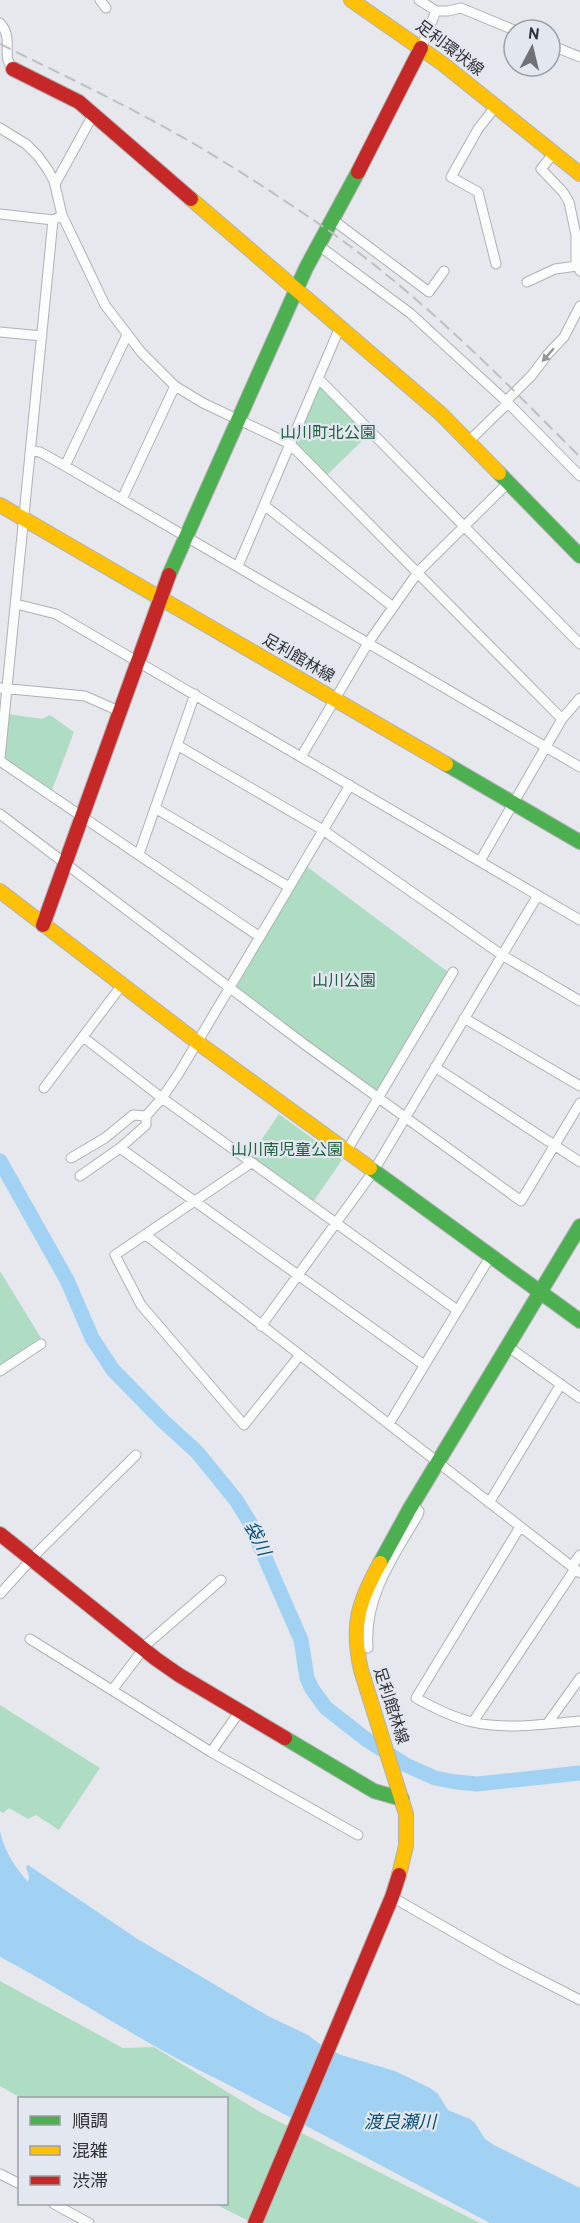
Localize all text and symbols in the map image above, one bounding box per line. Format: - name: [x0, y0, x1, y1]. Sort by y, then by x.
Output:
- street label: 足利環状線: [411, 17, 487, 81]
- north arrow: [502, 18, 562, 78]
- text: N: [527, 24, 541, 46]
- one-way arrow: [542, 347, 555, 362]
- park label: 山川町北公園: [280, 424, 376, 444]
- street label: 足利館林線: [258, 630, 338, 688]
- park label: 山川公園: [312, 972, 376, 992]
- park label: 山川南児童公園: [231, 1141, 343, 1161]
- water label: 袋川: [238, 1518, 275, 1562]
- street label: 足利館林線: [368, 1665, 412, 1747]
- legend: [18, 2097, 228, 2205]
- text: 順調: [72, 2111, 108, 2134]
- water label: 渡良瀬川: [364, 2112, 438, 2135]
- text: 混雑: [72, 2141, 108, 2164]
- text: 渋滞: [72, 2171, 108, 2194]

